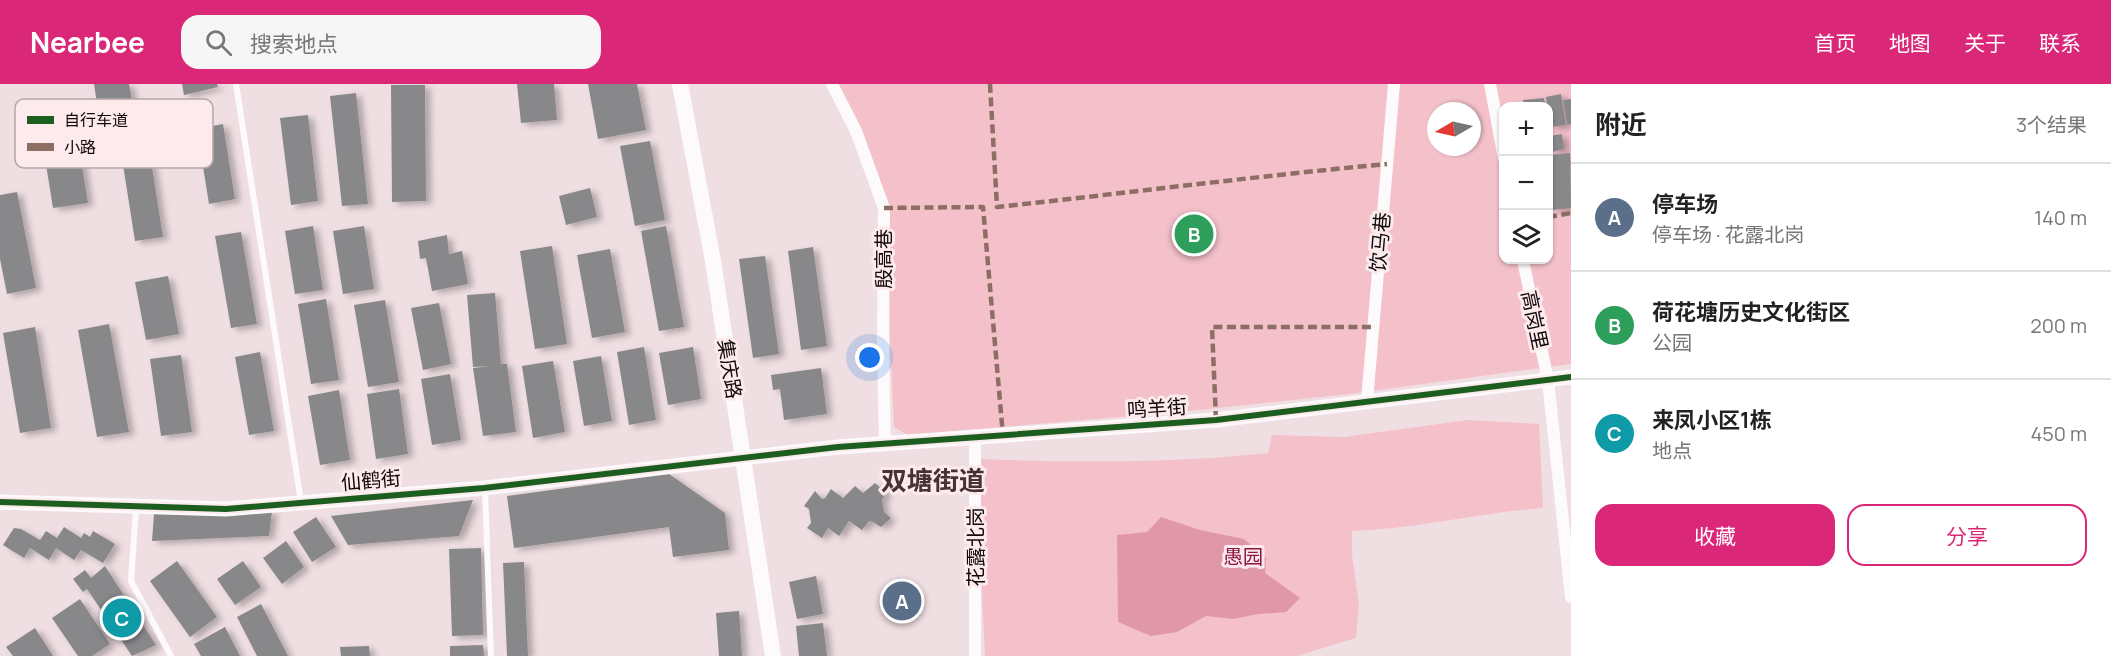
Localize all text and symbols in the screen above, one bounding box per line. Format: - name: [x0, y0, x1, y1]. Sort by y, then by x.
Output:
- search box: [181, 15, 601, 69]
- text: Nearbee: [30, 23, 145, 61]
- icon: search: [202, 26, 235, 59]
- text: 搜索地点: [250, 29, 338, 59]
- text: 首页: [1814, 29, 1856, 57]
- text: 地图: [1889, 29, 1931, 57]
- text: 关于: [1964, 29, 2006, 57]
- text: 联系: [2039, 29, 2081, 57]
- legend: [15, 99, 213, 168]
- north arrow: [1427, 102, 1481, 156]
- map controls: [1499, 102, 1553, 264]
- button: +: [1499, 102, 1553, 156]
- text: 附近: [1595, 106, 1647, 142]
- text: 自行车道: [64, 109, 128, 131]
- text: 3个结果: [2016, 111, 2087, 138]
- text: 小路: [64, 136, 96, 158]
- button: −: [1499, 156, 1553, 210]
- text: 停车场: [1652, 189, 1718, 219]
- text: A: [1608, 204, 1621, 231]
- text: 140 m: [2034, 204, 2087, 231]
- button: layers: [1499, 210, 1553, 264]
- street label: 饮马巷: [1364, 211, 1396, 273]
- pin: B: [1174, 212, 1214, 256]
- text: 停车场 · 花露北岗: [1652, 221, 1805, 248]
- street label: 殷高巷: [870, 229, 897, 289]
- street label: 高岗里: [1516, 288, 1554, 352]
- text: 荷花塘历史文化街区: [1652, 297, 1850, 327]
- text: B: [1608, 312, 1621, 339]
- text: 200 m: [2030, 312, 2087, 339]
- text: 公园: [1652, 329, 1692, 356]
- street label: 集庆路: [712, 337, 748, 401]
- your location: [855, 343, 884, 372]
- street label: 鸣羊街: [1126, 392, 1188, 424]
- text: 来凤小区1栋: [1652, 405, 1772, 435]
- text: C: [1607, 420, 1622, 447]
- text: 450 m: [2031, 420, 2087, 447]
- text: 地点: [1652, 437, 1692, 464]
- district label: 双塘街道: [881, 462, 985, 498]
- street label: 仙鹤街: [340, 464, 402, 496]
- button: 收藏: [1595, 504, 1835, 566]
- button: 分享: [1847, 504, 2087, 566]
- street label: 花露北岗: [962, 507, 989, 587]
- park label: 愚园: [1223, 543, 1263, 570]
- pin: A: [882, 578, 922, 624]
- pin: C: [102, 596, 142, 640]

